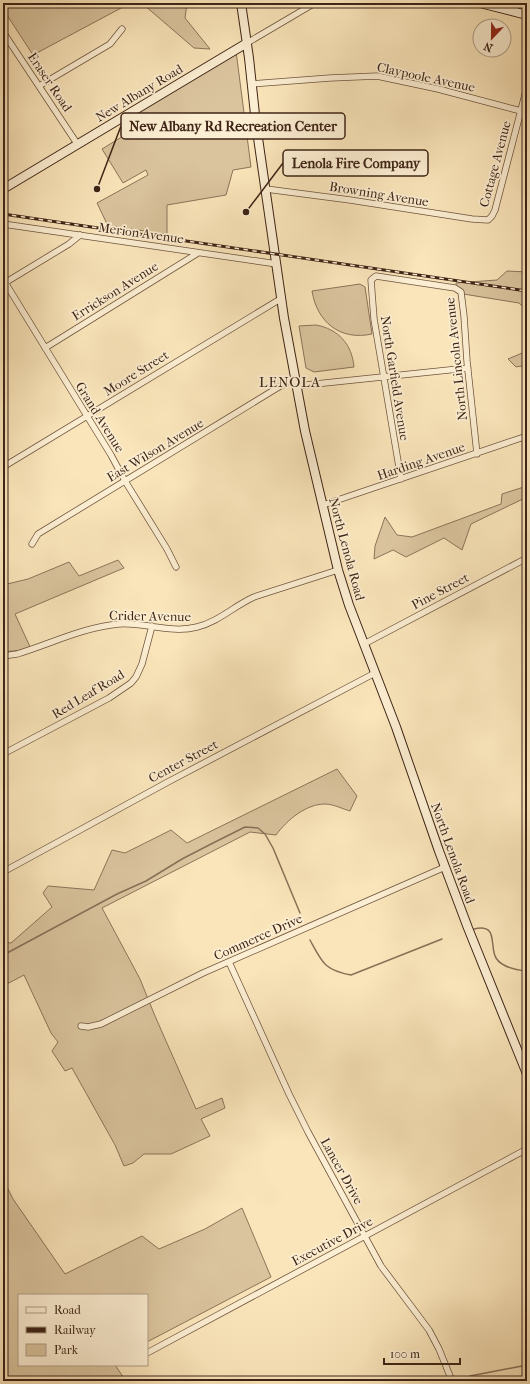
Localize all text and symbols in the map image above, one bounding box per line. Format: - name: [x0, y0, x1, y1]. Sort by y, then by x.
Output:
- north arrow: [472, 18, 512, 58]
- text: N: [482, 39, 495, 54]
- street label: Eraser Road: [25, 50, 76, 115]
- street label: Claypoole Avenue: [376, 59, 477, 95]
- street label: New Albany Road: [93, 61, 186, 125]
- callout: New Albany Rd Recreation Center: [121, 113, 345, 139]
- text: New Albany Rd Recreation Center: [129, 118, 338, 135]
- street label: Cottage Avenue: [476, 119, 514, 209]
- callout: Lenola Fire Company: [283, 150, 428, 176]
- text: Lenola Fire Company: [292, 155, 422, 172]
- street label: Browning Avenue: [328, 179, 430, 209]
- street label: Merion Avenue: [97, 220, 185, 247]
- street label: Errickson Avenue: [69, 258, 161, 324]
- street label: North Lincoln Avenue: [442, 296, 470, 421]
- street label: North Garfield Avenue: [378, 315, 412, 442]
- street label: Moore Street: [101, 347, 172, 399]
- district label: LENOLA: [259, 374, 321, 391]
- street label: Grand Avenue: [72, 379, 128, 455]
- street label: East Wilson Avenue: [104, 415, 206, 485]
- street label: Harding Avenue: [375, 439, 467, 483]
- street label: North Lenola Road: [326, 496, 368, 603]
- street label: Pine Street: [409, 569, 472, 612]
- street label: Crider Avenue: [109, 608, 192, 624]
- street label: Red Leaf Road: [49, 666, 128, 722]
- street label: Center Street: [146, 736, 221, 786]
- street label: North Lenola Road: [428, 801, 479, 906]
- street label: Commerce Drive: [211, 911, 305, 963]
- street label: Lancer Drive: [318, 1135, 367, 1207]
- street label: Executive Drive: [289, 1213, 375, 1269]
- legend: [18, 1294, 148, 1366]
- text: Road: [54, 1303, 81, 1317]
- text: Railway: [54, 1323, 96, 1337]
- scale bar: [384, 1340, 460, 1366]
- text: Park: [54, 1343, 79, 1357]
- text: 100 m: [390, 1347, 420, 1361]

